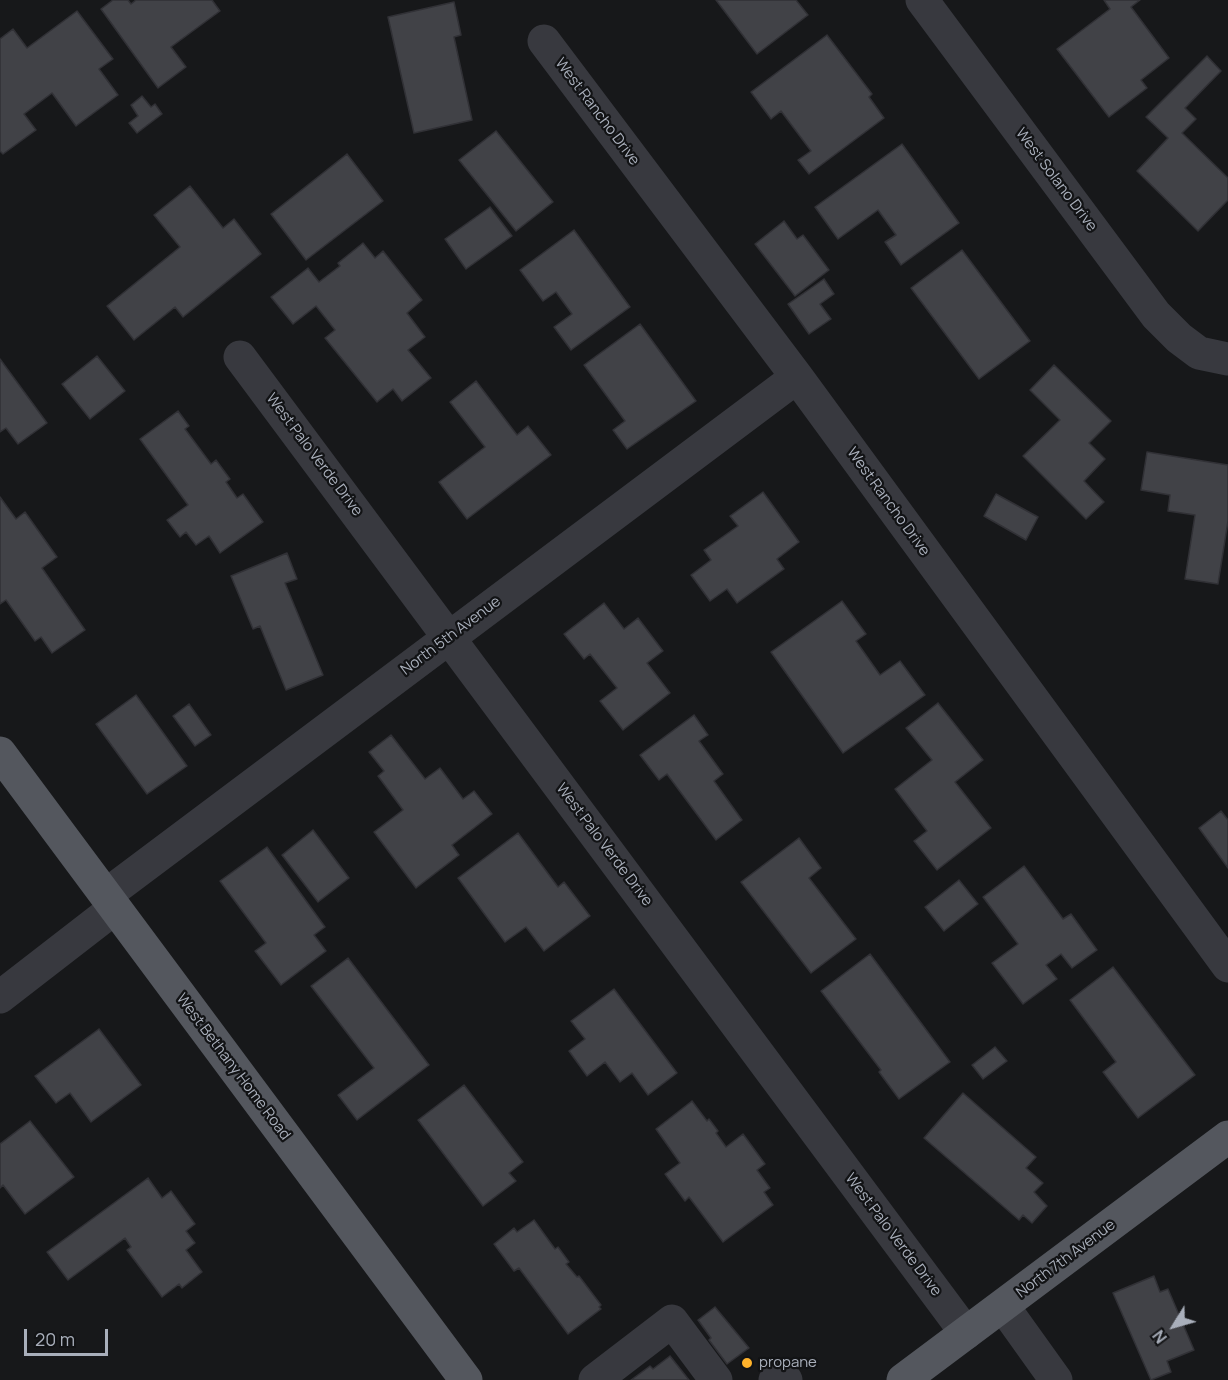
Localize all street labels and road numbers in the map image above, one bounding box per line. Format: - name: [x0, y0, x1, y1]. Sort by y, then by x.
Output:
- street label: West Rancho Drive: [551, 55, 643, 169]
- street label: West Solano Drive: [1011, 125, 1101, 235]
- street label: West Palo Verde Drive: [262, 390, 366, 520]
- street label: West Rancho Drive: [843, 444, 933, 560]
- street label: North 5th Avenue: [398, 593, 504, 679]
- street label: West Palo Verde Drive: [552, 780, 656, 910]
- street label: West Bethany Home Road: [172, 990, 294, 1144]
- street label: West Palo Verde Drive: [841, 1170, 945, 1300]
- street label: North 7th Avenue: [1013, 1216, 1119, 1302]

